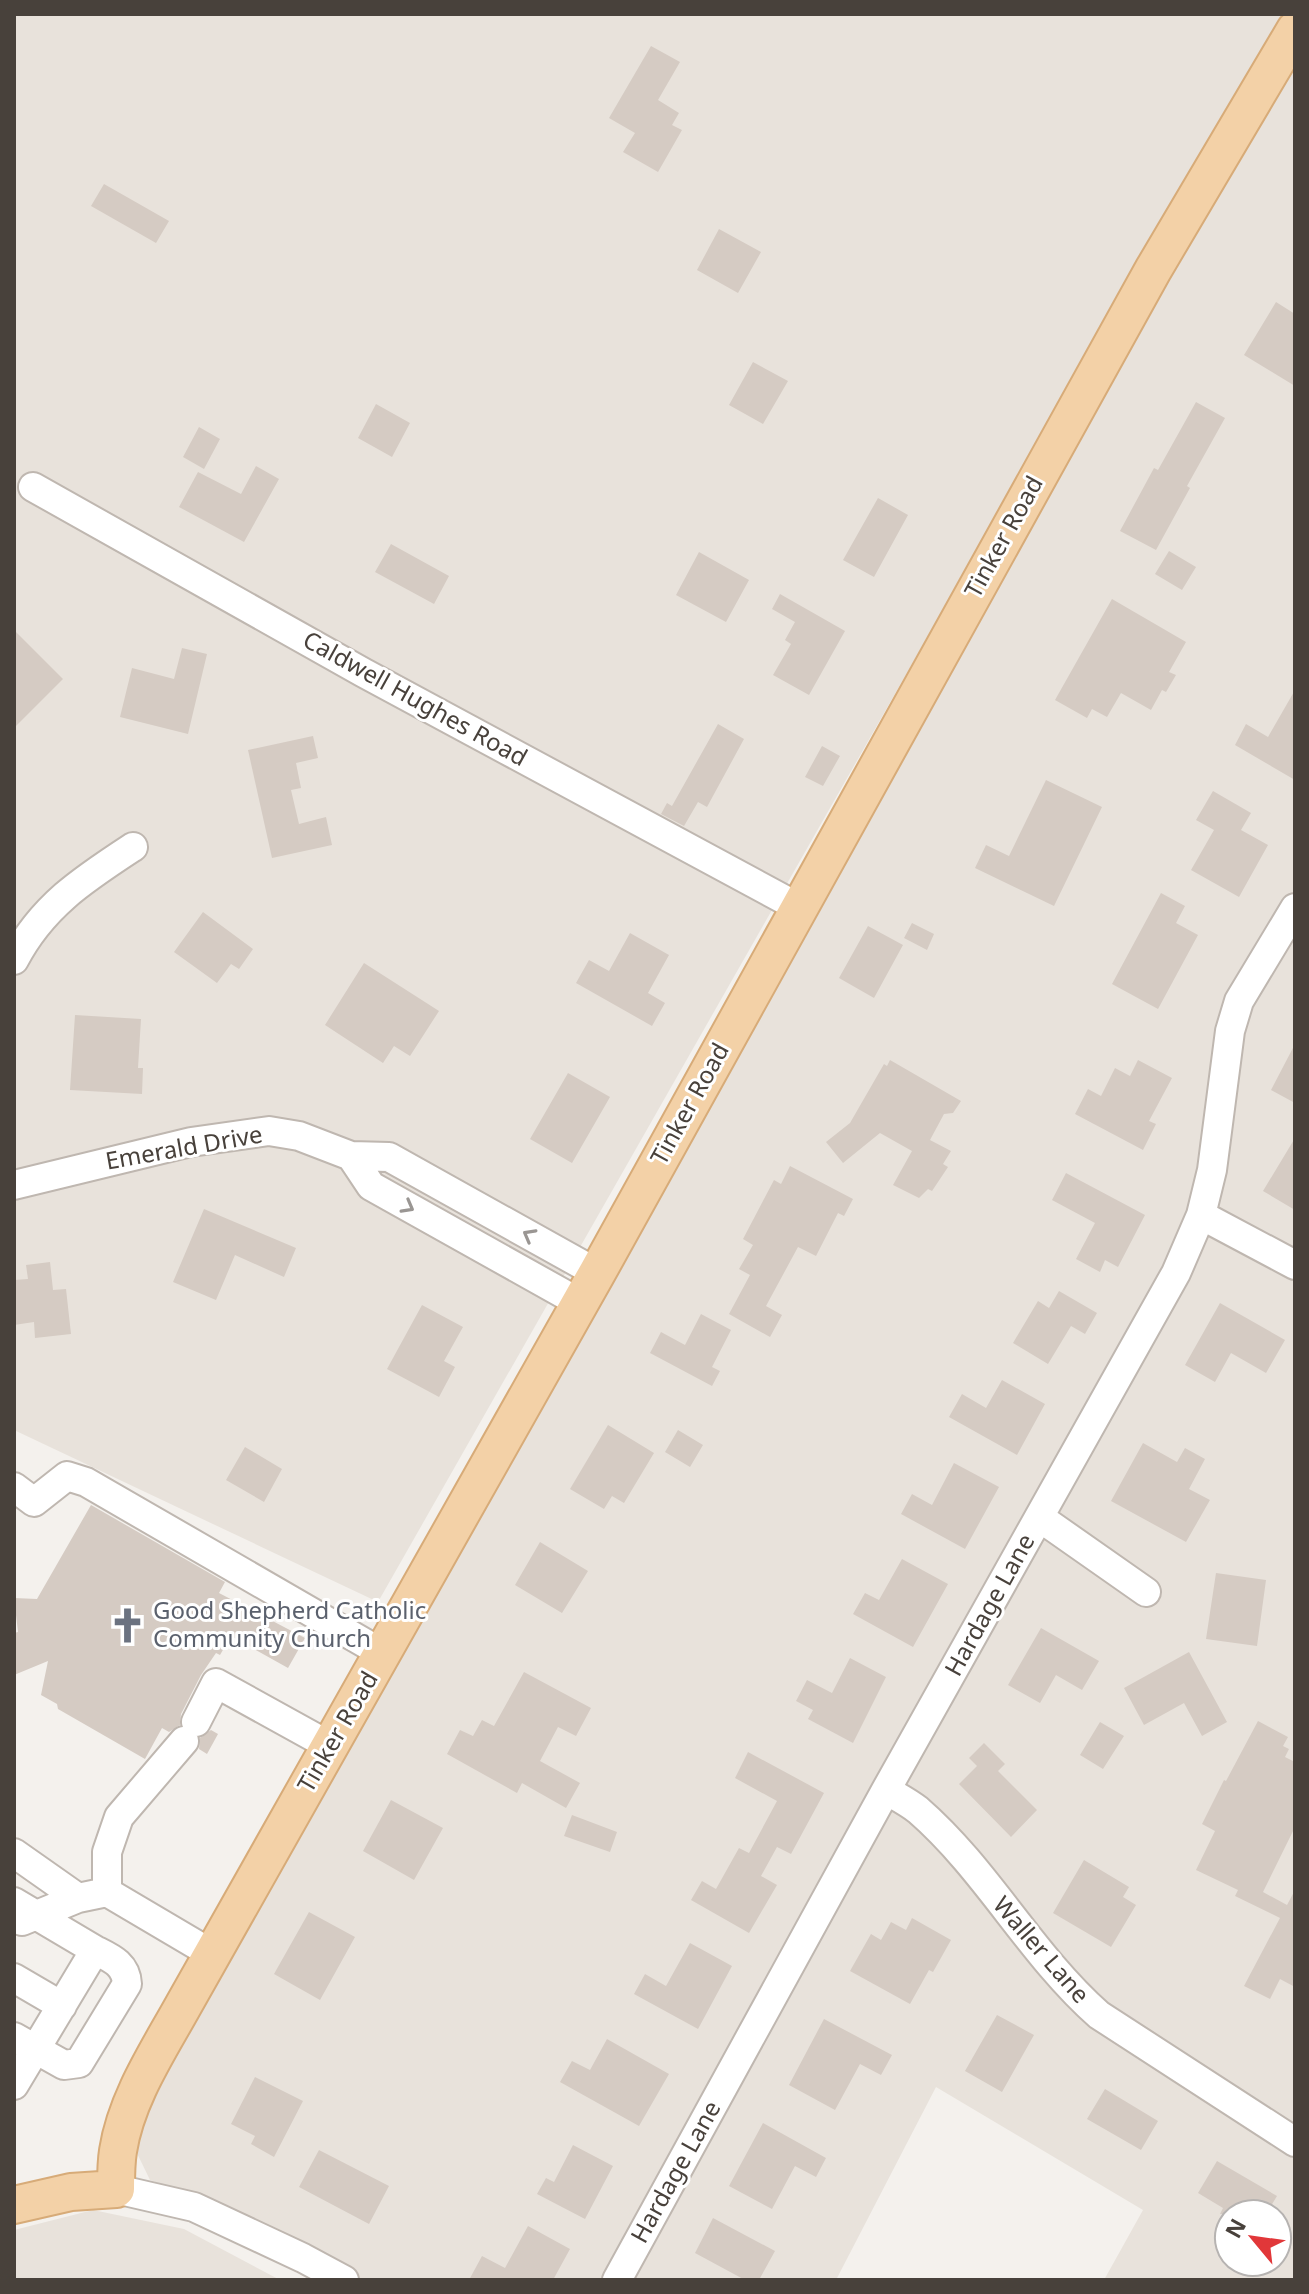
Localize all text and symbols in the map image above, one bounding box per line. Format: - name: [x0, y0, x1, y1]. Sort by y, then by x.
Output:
- street label: Tinker Road: [956, 469, 1050, 603]
- street label: Caldwell Hughes Road: [298, 622, 534, 773]
- street label: Tinker Road: [642, 1036, 736, 1170]
- street label: Emerald Drive: [103, 1116, 265, 1177]
- one-way arrow: [400, 1197, 414, 1212]
- one-way arrow: [523, 1229, 538, 1245]
- street label: Hardage Lane: [936, 1527, 1041, 1681]
- place label: Good Shepherd Catholic Community Church: [153, 1593, 426, 1654]
- church icon: Good Shepherd Catholic Community Church: [108, 1606, 146, 1644]
- street label: Tinker Road: [289, 1665, 385, 1798]
- street label: Waller Lane: [986, 1888, 1098, 2010]
- street label: Hardage Lane: [622, 2094, 727, 2248]
- north arrow: [1213, 2198, 1293, 2278]
- text: N: [1217, 2213, 1252, 2243]

